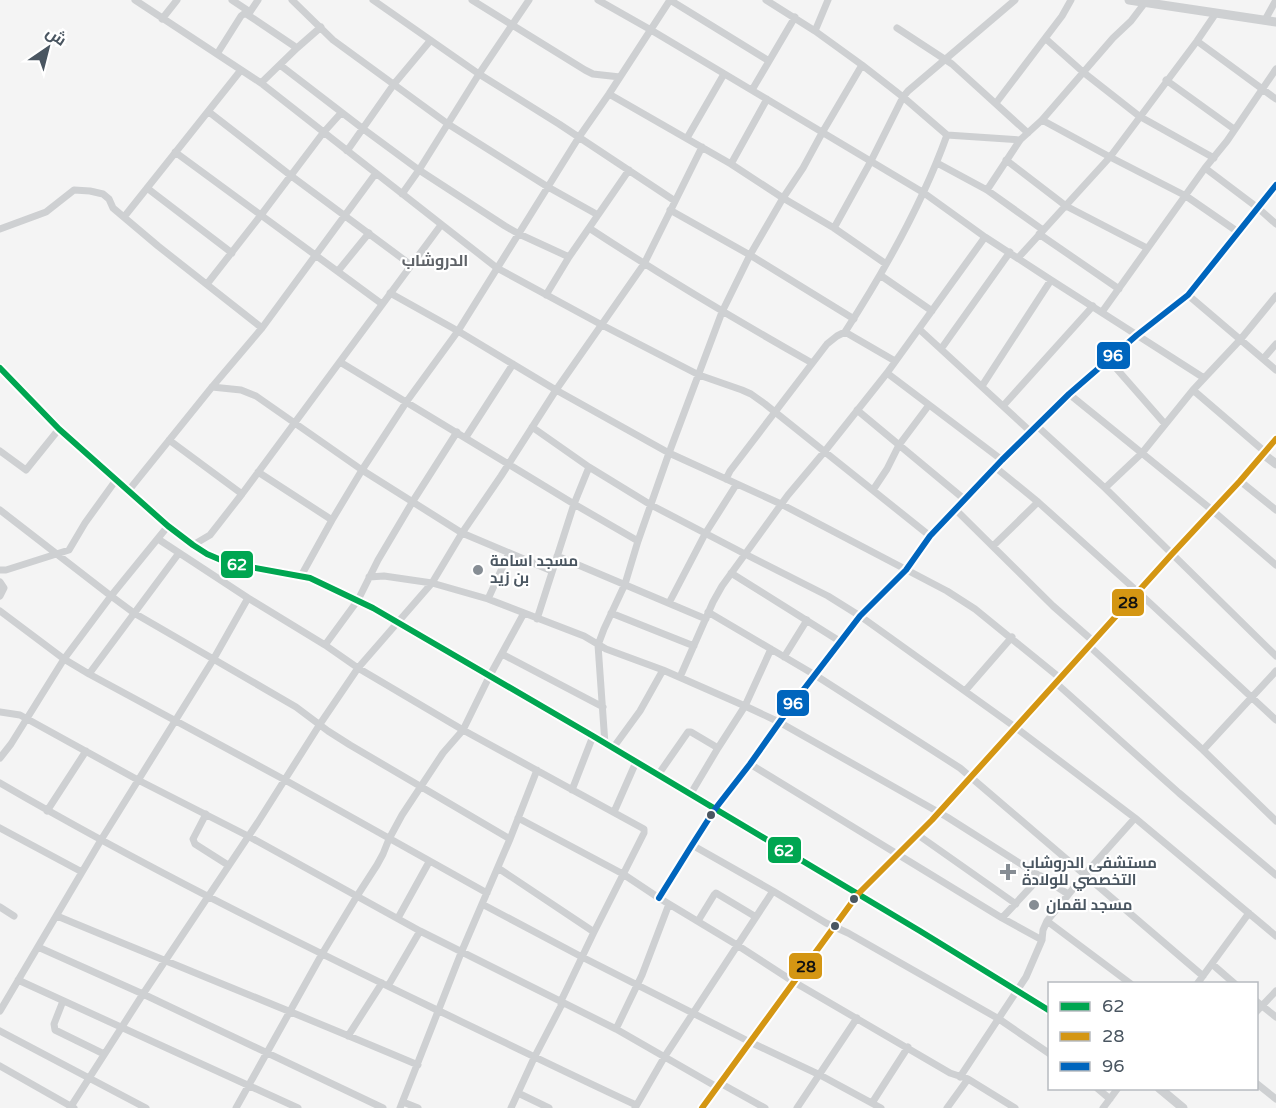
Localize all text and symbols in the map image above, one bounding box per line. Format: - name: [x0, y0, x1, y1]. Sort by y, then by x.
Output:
- north arrow: [18, 18, 78, 78]
- text: ش: [42, 22, 70, 51]
- district label: الدروشاب: [402, 251, 468, 271]
- line badge: 96: [1096, 341, 1131, 370]
- text: 96: [1103, 346, 1123, 366]
- line badge: 62: [220, 550, 254, 579]
- place label: مسجد اسامة بن زيد: [490, 552, 578, 587]
- text: 62: [227, 555, 247, 575]
- marker: مسجد اسامة بن زيد: [471, 563, 485, 577]
- line badge: 28: [1111, 588, 1145, 617]
- text: 28: [1118, 593, 1138, 613]
- line badge: 96: [776, 689, 810, 717]
- text: 96: [783, 694, 803, 714]
- unlabelled marker: [705, 809, 717, 821]
- line badge: 62: [767, 836, 802, 864]
- text: 62: [774, 841, 794, 861]
- place label: مستشفى الدروشاب التخصصي للولادة: [1022, 854, 1157, 891]
- marker: مستشفى الدروشاب التخصصي للولادة: [999, 863, 1017, 881]
- unlabelled marker: [848, 893, 860, 905]
- place label: مسجد لقمان: [1046, 896, 1132, 914]
- marker: مسجد لقمان: [1027, 898, 1041, 912]
- unlabelled marker: [829, 920, 841, 932]
- line badge: 28: [788, 952, 823, 980]
- text: 28: [796, 957, 816, 977]
- legend: [1048, 982, 1258, 1090]
- text: 62: [1102, 995, 1125, 1017]
- text: 28: [1102, 1025, 1125, 1047]
- text: 96: [1102, 1055, 1125, 1077]

